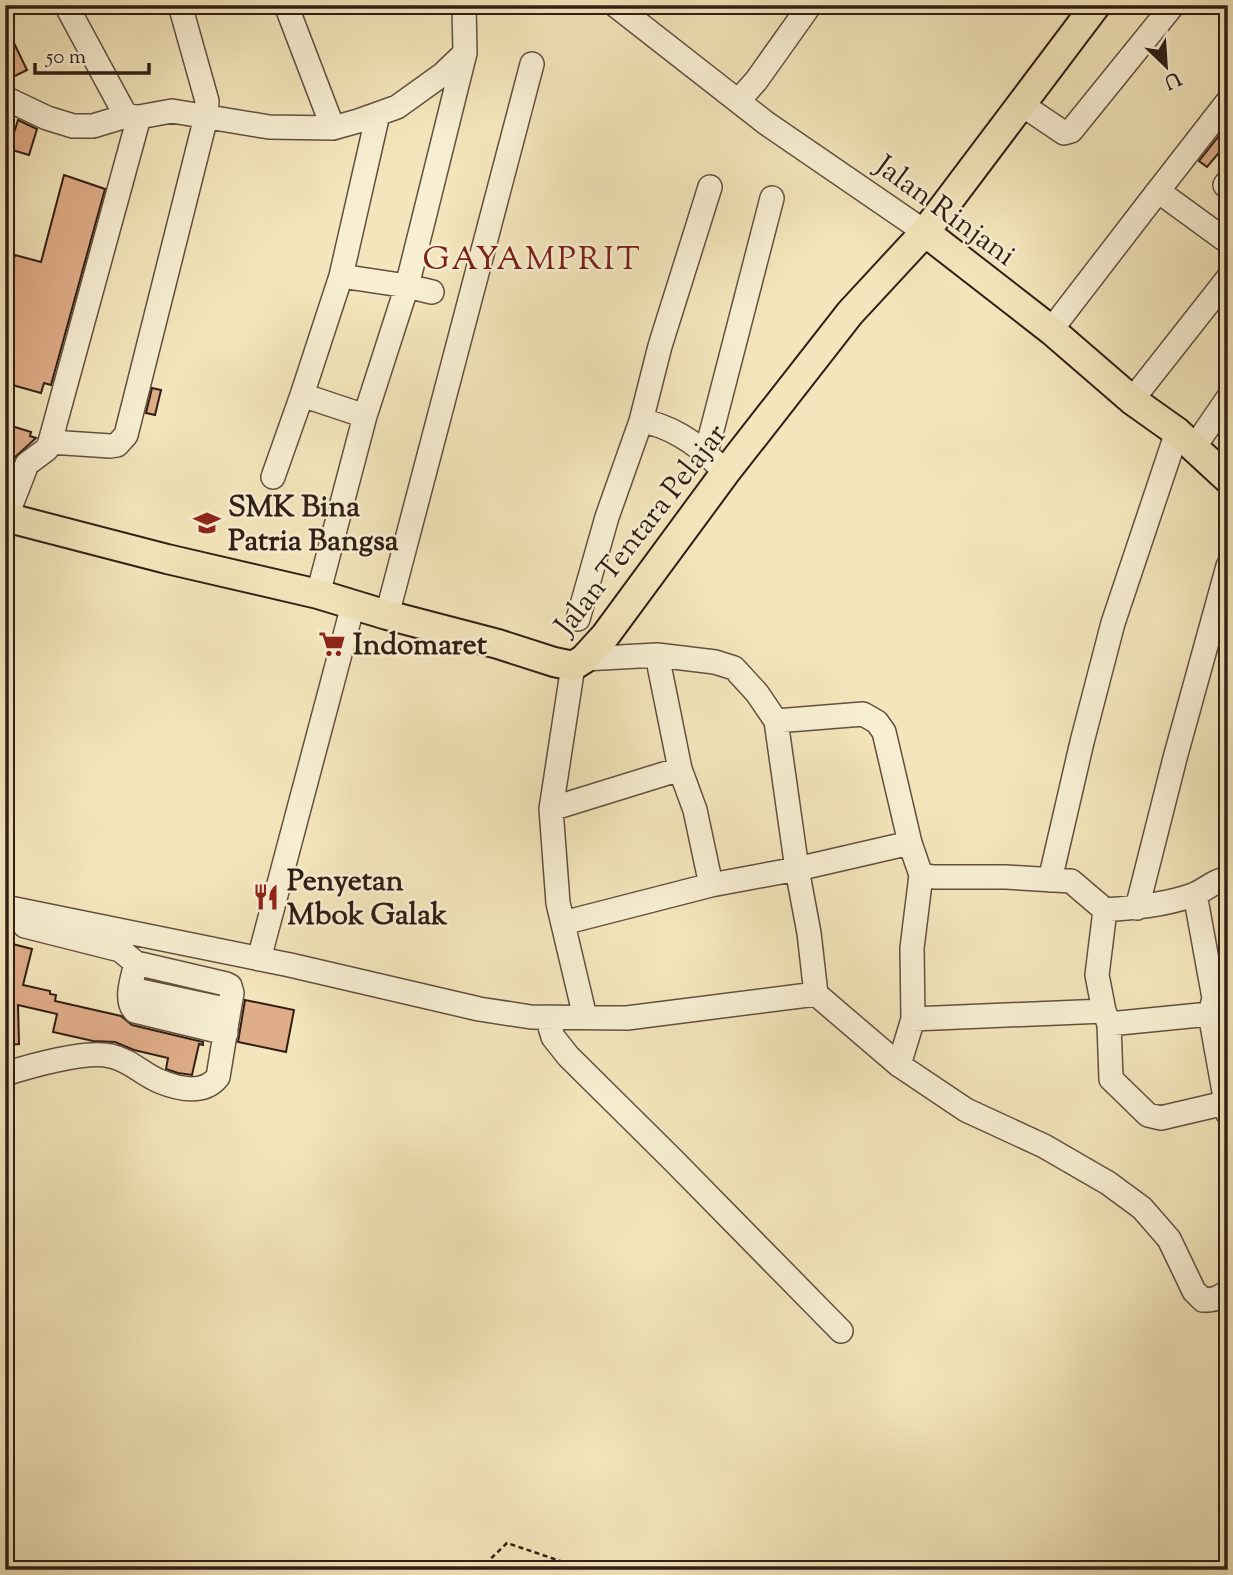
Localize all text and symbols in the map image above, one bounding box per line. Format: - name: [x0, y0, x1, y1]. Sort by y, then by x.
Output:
- scale bar: [35, 32, 149, 76]
- north arrow: [1132, 32, 1202, 102]
- text: 50 m: [45, 43, 86, 73]
- text: U: [1159, 64, 1185, 95]
- street label: Jalan Rinjani: [864, 145, 1024, 278]
- district label: GAYAMPRIT: [422, 237, 642, 285]
- street label: Jalan Tentara Pelajar: [544, 416, 738, 647]
- place label: SMK Bina Patria Bangsa: [228, 487, 399, 564]
- school or university icon: SMK Bina Patria Bangsa: [192, 508, 222, 538]
- place label: Indomaret: [353, 625, 488, 668]
- supermarket icon: Indomaret: [317, 629, 347, 659]
- place label: Penyetan Mbok Galak: [287, 861, 448, 938]
- restaurant icon: Penyetan Mbok Galak: [251, 882, 281, 912]

